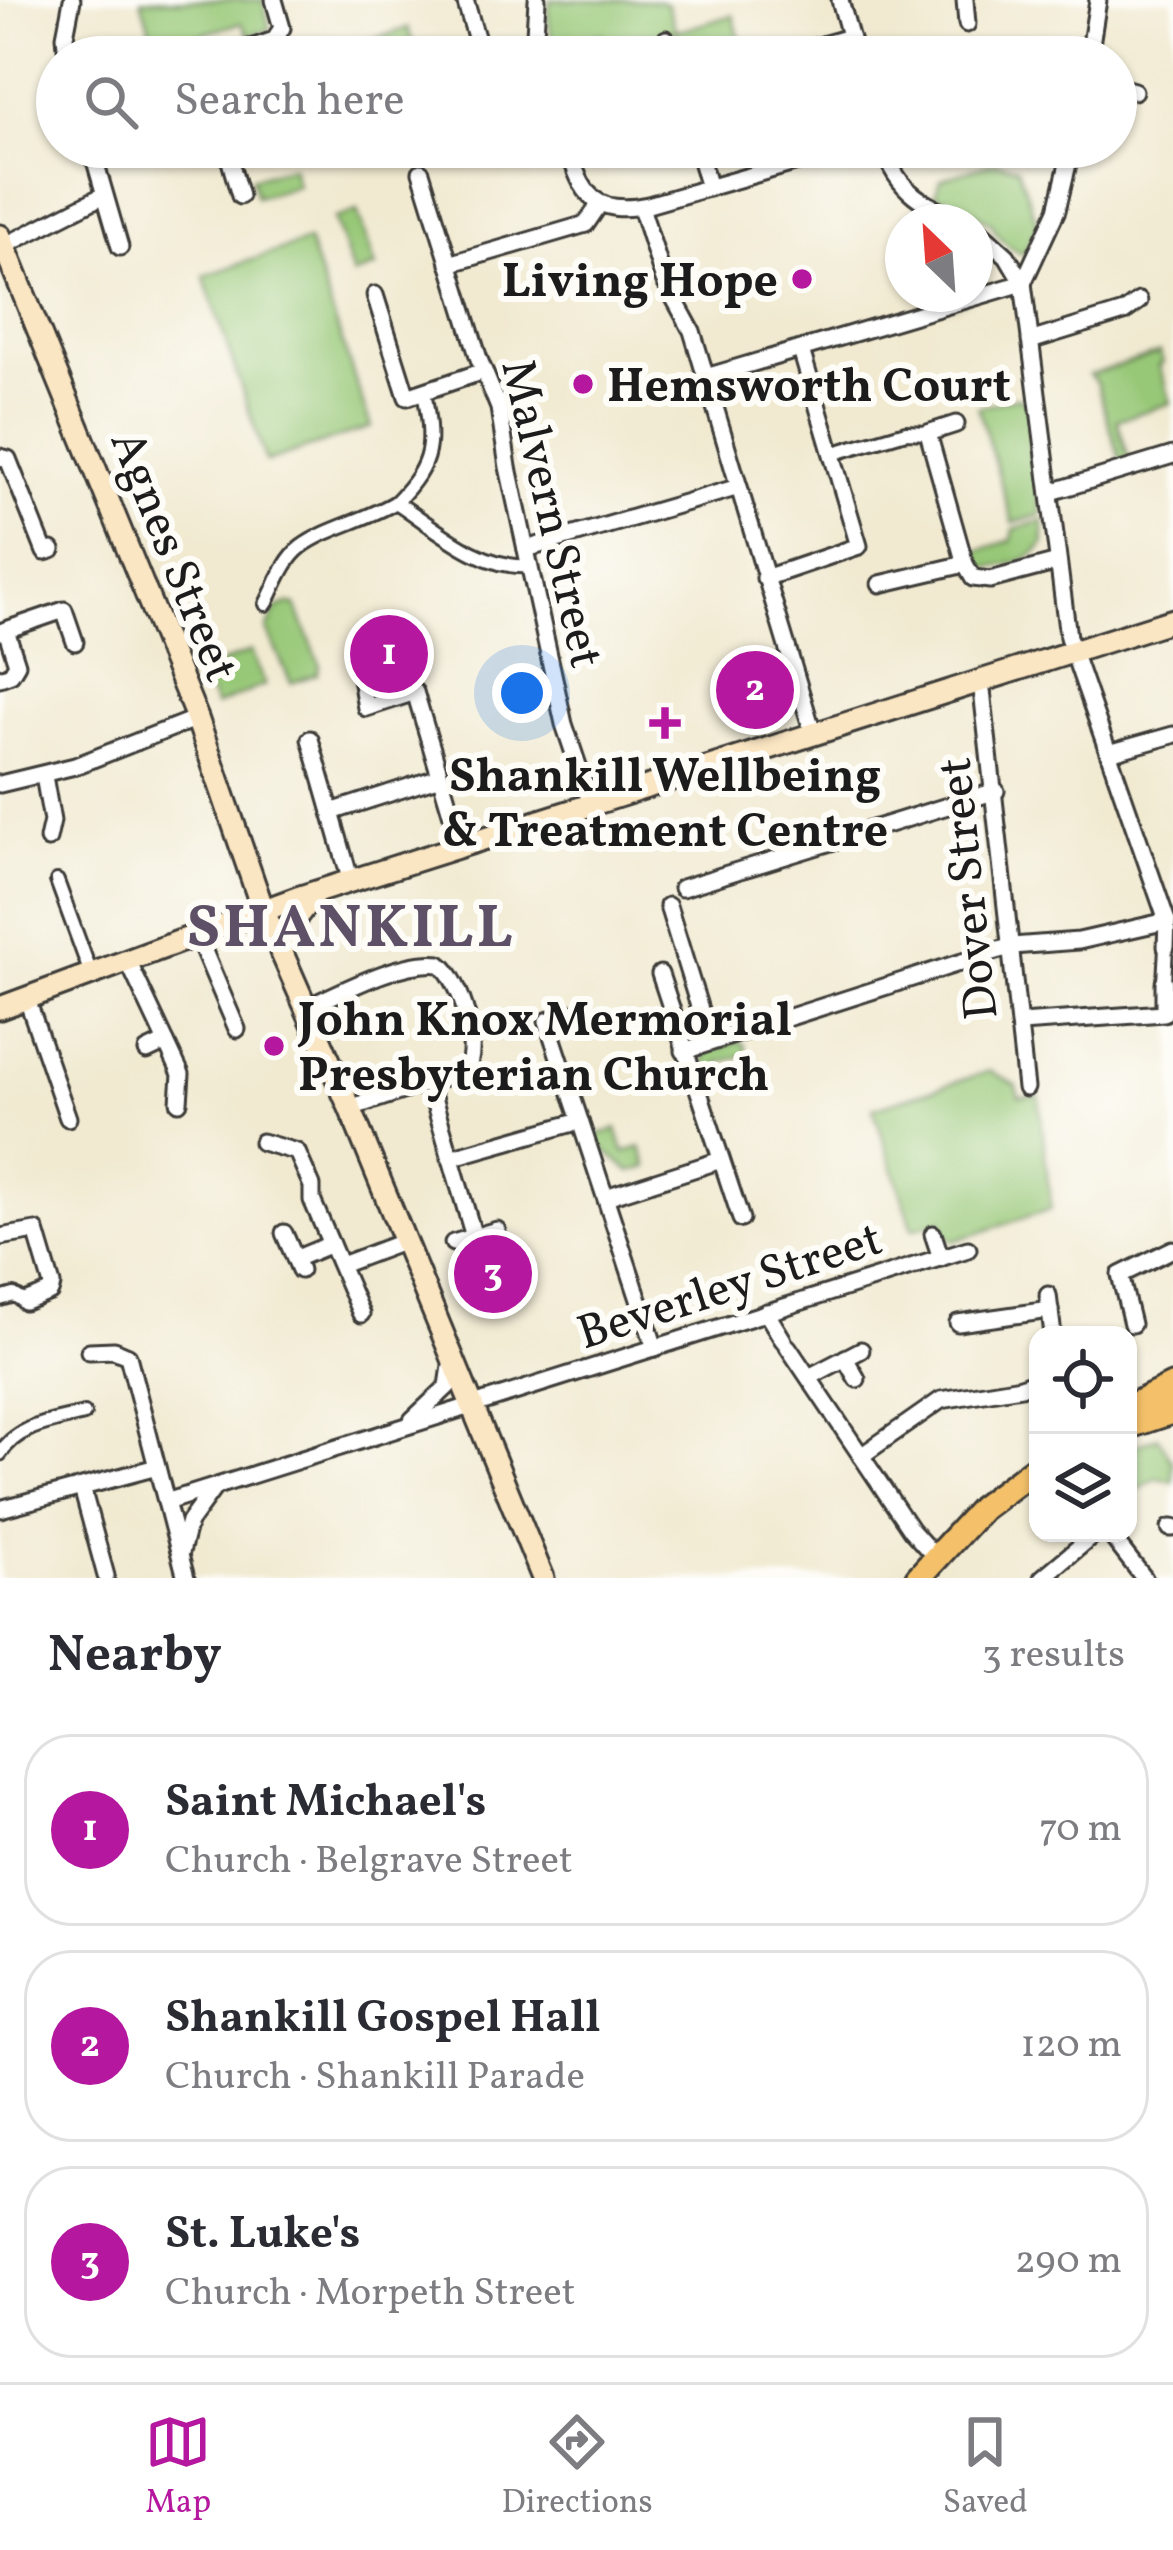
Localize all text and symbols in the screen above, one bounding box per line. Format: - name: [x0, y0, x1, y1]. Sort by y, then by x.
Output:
- search box: [36, 36, 1137, 168]
- icon: search: [78, 69, 144, 135]
- text: Search here: [174, 71, 405, 134]
- north arrow: [885, 204, 993, 312]
- place label: Living Hope: [502, 250, 778, 317]
- marker: Living Hope: [789, 266, 815, 292]
- street label: Malvern Street: [482, 353, 618, 675]
- place label: Hemsworth Court: [607, 355, 1011, 422]
- marker: Hemsworth Court: [570, 371, 596, 397]
- street label: Agnes Street: [91, 421, 253, 692]
- pin: 1: [350, 609, 428, 699]
- pin: 2: [716, 645, 794, 735]
- your location: [492, 663, 552, 723]
- marker: Shankill Wellbeing & Treatment Centre: [649, 707, 681, 739]
- place label: Shankill Wellbeing & Treatment Centre: [442, 745, 888, 867]
- street label: Dover Street: [923, 754, 1018, 1023]
- district label: SHANKILL: [186, 889, 516, 972]
- place label: John Knox Mermorial Presbyterian Church: [297, 989, 792, 1111]
- marker: John Knox Mermorial Presbyterian Church: [261, 1033, 287, 1059]
- street label: Beverley Street: [570, 1208, 891, 1369]
- pin: 3: [454, 1229, 532, 1319]
- map controls: [1029, 1326, 1137, 1542]
- button: locate: [1029, 1326, 1137, 1434]
- button: layers: [1029, 1434, 1137, 1542]
- text: Nearby: [48, 1621, 222, 1692]
- text: 3 results: [982, 1629, 1125, 1683]
- text: Saint Michael's: [165, 1772, 486, 1835]
- text: 1: [82, 1803, 98, 1857]
- text: 70 m: [1039, 1803, 1122, 1857]
- text: Church · Belgrave Street: [165, 1835, 573, 1889]
- text: Shankill Gospel Hall: [165, 1988, 601, 2051]
- text: 2: [80, 2019, 100, 2073]
- text: 120 m: [1021, 2019, 1122, 2073]
- text: Church · Shankill Parade: [165, 2051, 585, 2105]
- text: St. Luke's: [165, 2204, 360, 2267]
- text: 3: [80, 2235, 100, 2289]
- text: 290 m: [1015, 2235, 1122, 2289]
- text: Church · Morpeth Street: [165, 2267, 575, 2321]
- tab: Map: [145, 2409, 211, 2527]
- tab: Directions: [501, 2409, 653, 2527]
- tab: Saved: [943, 2409, 1028, 2527]

